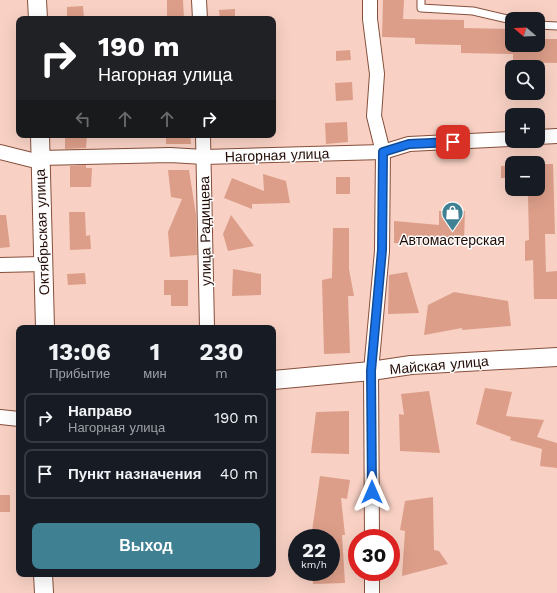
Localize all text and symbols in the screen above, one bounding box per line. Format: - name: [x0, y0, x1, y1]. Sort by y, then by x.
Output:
- north arrow: [505, 12, 545, 52]
- map controls: [505, 12, 545, 196]
- text: 190 m: [98, 30, 180, 63]
- icon: right: [32, 32, 84, 84]
- button: search: [505, 60, 545, 100]
- text: Нагорная улица: [98, 64, 233, 85]
- icon: left: [72, 108, 94, 130]
- icon: ahead: [114, 108, 136, 130]
- icon: ahead: [156, 108, 178, 130]
- icon: right: [198, 108, 220, 130]
- button: +: [505, 108, 545, 148]
- pin: [436, 125, 470, 159]
- icon: arrive: [442, 131, 464, 153]
- street label: Нагорная улица: [224, 145, 330, 165]
- button: −: [505, 156, 545, 196]
- street label: Октябрьская улица: [32, 168, 52, 295]
- street label: улица Радищева: [196, 176, 214, 286]
- shop icon: Автомастерская: [439, 199, 465, 232]
- place label: Автомастерская: [399, 232, 505, 248]
- text: 13:06: [49, 338, 111, 366]
- text: 1: [150, 338, 160, 366]
- text: 230: [199, 338, 243, 366]
- street label: Майская улица: [389, 353, 489, 377]
- text: Прибытие: [49, 366, 110, 381]
- text: мин: [143, 366, 167, 381]
- text: m: [215, 366, 228, 381]
- text: Направо: [68, 402, 132, 420]
- icon: right: [34, 407, 56, 429]
- text: 190 m: [214, 409, 258, 427]
- text: Нагорная улица: [68, 420, 165, 435]
- icon: arrive: [34, 463, 56, 485]
- text: Пункт назначения: [68, 465, 201, 483]
- text: 40 m: [220, 465, 258, 483]
- position arrow: [351, 471, 393, 513]
- button: Выход: [32, 523, 260, 569]
- speed limit sign: 30: [348, 529, 400, 581]
- text: 22: [302, 538, 326, 562]
- text: km/h: [301, 559, 327, 570]

